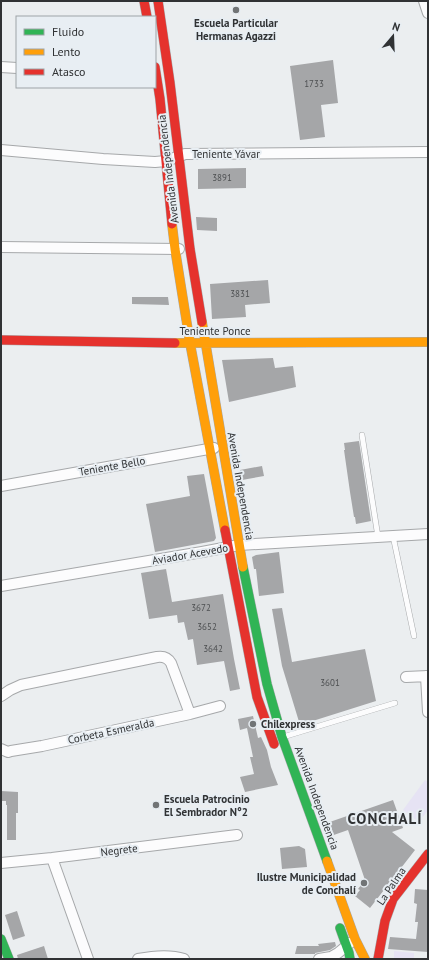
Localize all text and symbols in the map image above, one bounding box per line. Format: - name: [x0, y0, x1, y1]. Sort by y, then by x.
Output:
- marker: Escuela Particular Hermanas Agazzi: [231, 5, 241, 15]
- legend: [16, 16, 156, 88]
- place label: Escuela Particular Hermanas Agazzi: [194, 16, 278, 43]
- north arrow: [373, 16, 413, 56]
- text: N: [391, 19, 402, 34]
- text: Fluido: [52, 24, 84, 39]
- text: Lento: [52, 44, 81, 59]
- text: Atasco: [52, 64, 85, 79]
- house number: 1733: [304, 78, 324, 89]
- street label: Avenida Independencia: [154, 114, 182, 224]
- street label: Teniente Yávar: [192, 147, 260, 161]
- house number: 3891: [212, 172, 232, 183]
- house number: 3831: [230, 288, 250, 299]
- street label: Teniente Ponce: [180, 324, 251, 338]
- street label: Avenida Independencia: [225, 431, 257, 541]
- street label: Teniente Bello: [78, 453, 146, 479]
- street label: Aviador Acevedo: [151, 540, 229, 568]
- house number: 3672: [191, 602, 211, 613]
- house number: 3652: [197, 621, 217, 632]
- house number: 3642: [203, 643, 223, 654]
- house number: 3601: [320, 677, 340, 688]
- street label: Corbeta Esmeralda: [66, 715, 156, 747]
- place label: Chilexpress: [261, 717, 315, 731]
- marker: Chilexpress: [248, 719, 258, 729]
- street label: Avenida Independencia: [292, 744, 342, 852]
- place label: Escuela Patrocinio El Sembrador N°2: [164, 792, 250, 819]
- marker: Escuela Patrocinio El Sembrador N°2: [151, 800, 161, 810]
- district label: CONCHALÍ: [347, 809, 423, 828]
- street label: Negrete: [100, 841, 139, 859]
- street label: La Palma: [373, 864, 409, 908]
- place label: Ilustre Municipalidad de Conchalí: [257, 870, 356, 897]
- marker: Ilustre Municipalidad de Conchalí: [359, 878, 369, 888]

